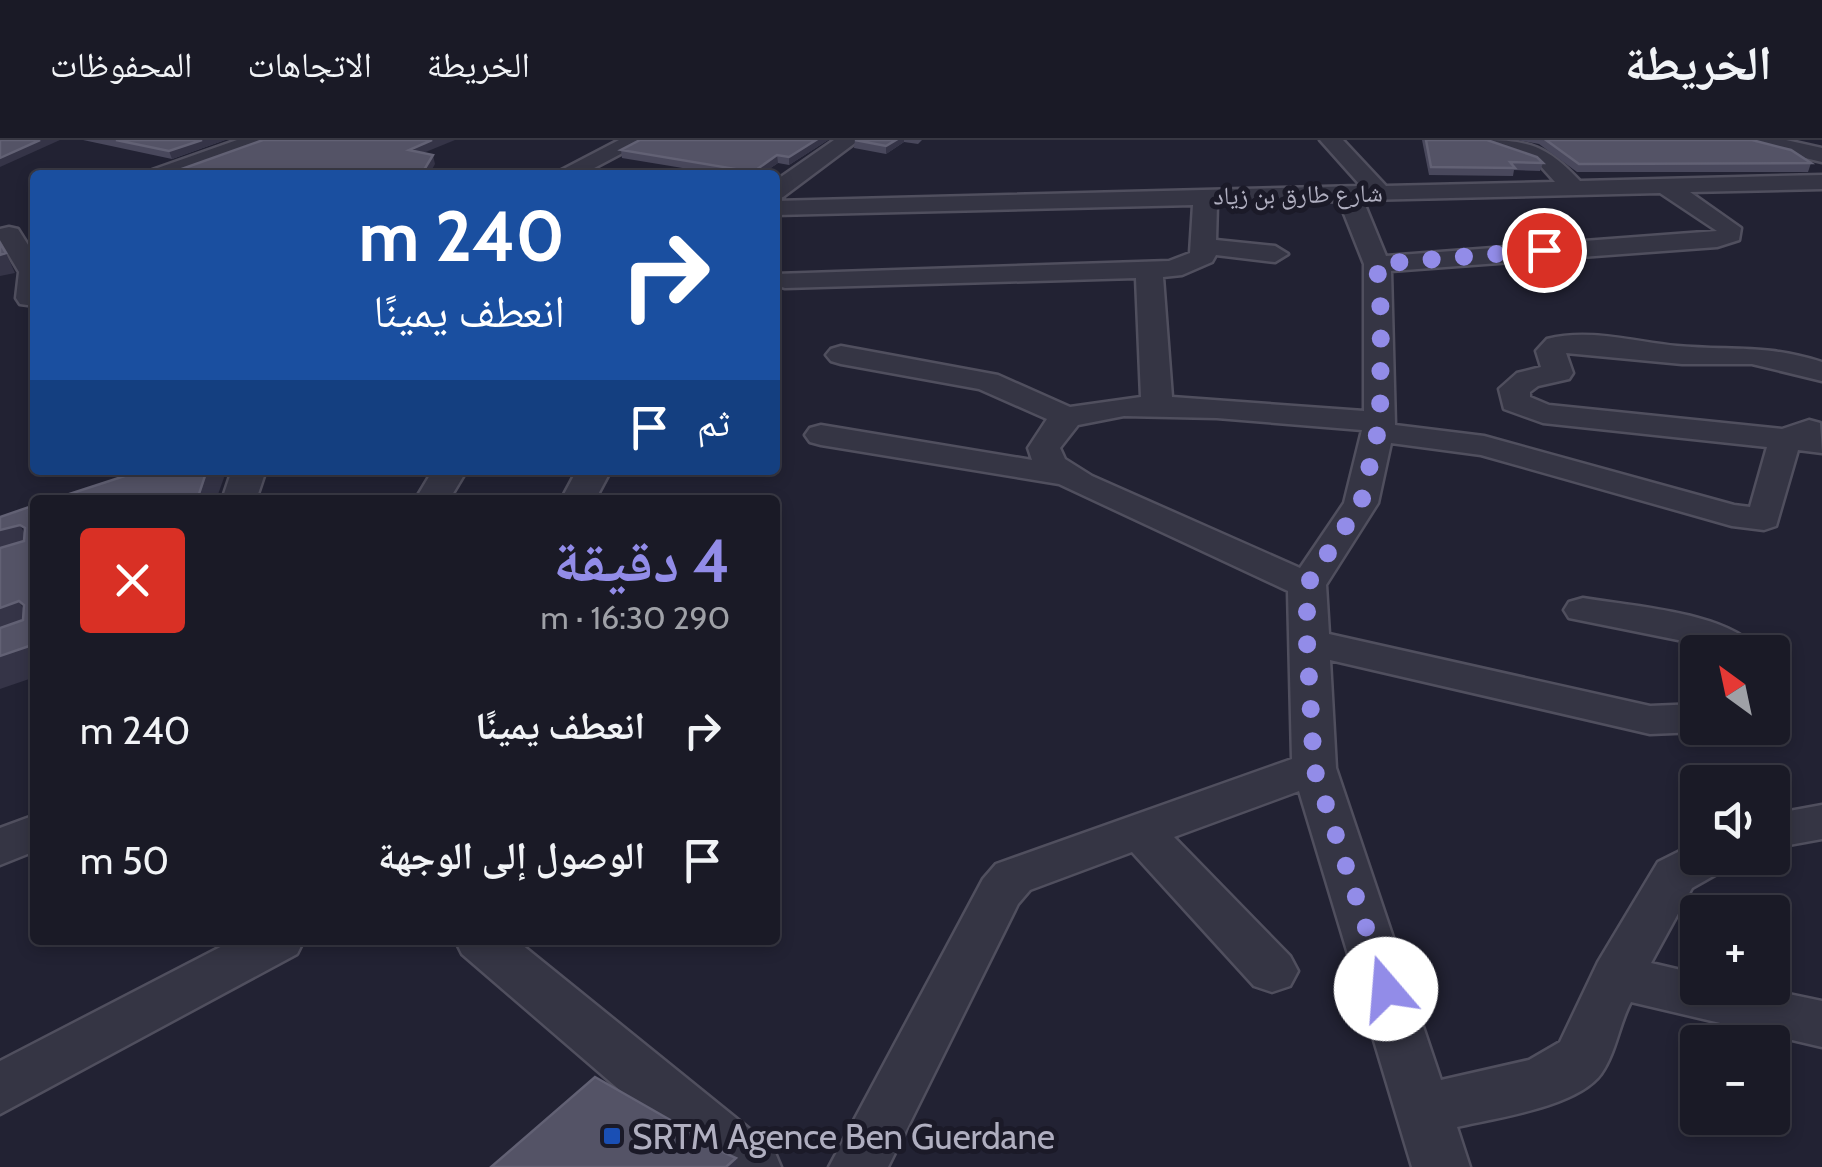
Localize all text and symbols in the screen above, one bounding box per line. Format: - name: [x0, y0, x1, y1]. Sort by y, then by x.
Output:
- text: الخريطة: [1625, 34, 1772, 92]
- text: المحفوظات: [50, 43, 192, 86]
- text: الاتجاهات: [247, 43, 372, 86]
- text: الخريطة: [427, 43, 530, 86]
- street label: شارع طارق بن زياد: [1213, 178, 1383, 211]
- text: 240 m: [358, 193, 565, 279]
- pin: [1502, 208, 1587, 293]
- icon: right: [600, 210, 730, 340]
- icon: arrive: [1517, 223, 1572, 278]
- text: انعطف يمينًا: [373, 284, 565, 338]
- text: ثم: [697, 399, 730, 446]
- icon: arrive: [622, 400, 677, 455]
- text: 4 دقيقة: [553, 524, 730, 597]
- button: close: [80, 528, 185, 633]
- text: 290 m · 16:30: [541, 598, 730, 637]
- north arrow: [1680, 635, 1790, 745]
- map controls: [1680, 635, 1790, 1135]
- text: انعطف يمينًا: [475, 702, 645, 749]
- icon: right: [675, 703, 730, 758]
- text: 240 m: [80, 707, 190, 754]
- button: sound: [1680, 765, 1790, 875]
- text: الوصول إلى الوجهة: [378, 832, 645, 879]
- icon: arrive: [675, 833, 730, 888]
- text: 50 m: [80, 837, 169, 884]
- button: +: [1680, 895, 1790, 1005]
- position arrow: [1334, 937, 1438, 1041]
- button: −: [1680, 1025, 1790, 1135]
- place label: SRTM Agence Ben Guerdane: [632, 1115, 1055, 1158]
- marker: SRTM Agence Ben Guerdane: [601, 1125, 623, 1147]

